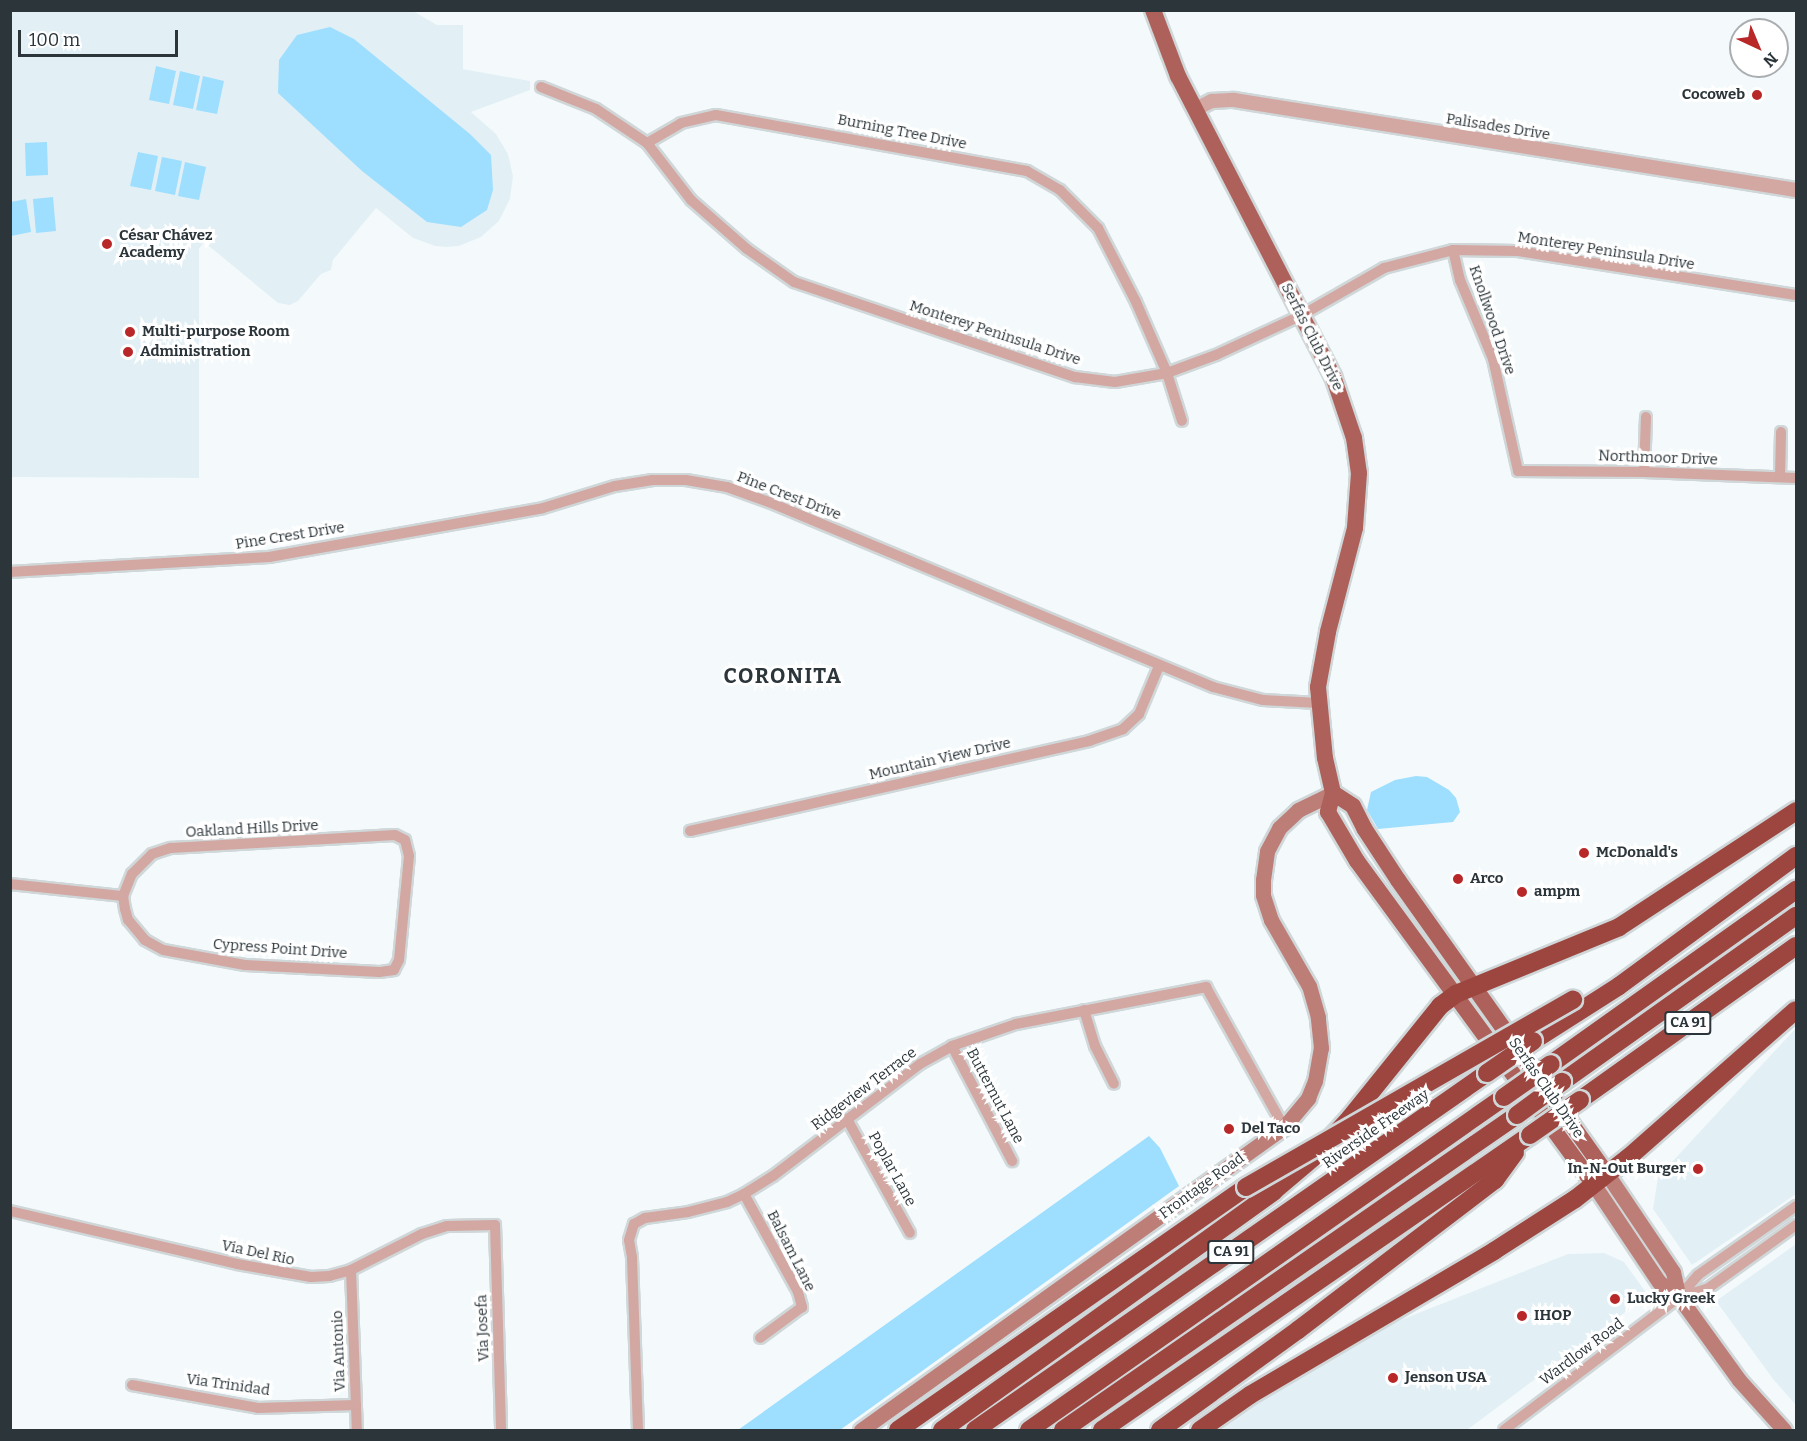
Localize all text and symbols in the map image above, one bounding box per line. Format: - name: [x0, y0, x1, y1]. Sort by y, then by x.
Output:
- scale bar: [21, 18, 182, 56]
- north arrow: [1729, 18, 1789, 78]
- text: 100 m: [29, 29, 80, 51]
- text: N: [1759, 49, 1782, 71]
- place label: Cocoweb: [1682, 86, 1745, 104]
- marker: Cocoweb: [1750, 88, 1764, 102]
- street label: Palisades Drive: [1445, 110, 1551, 144]
- street label: Burning Tree Drive: [836, 111, 968, 153]
- place label: César Chávez Academy: [119, 226, 212, 261]
- street label: Monterey Peninsula Drive: [1516, 228, 1696, 274]
- marker: César Chávez Academy: [100, 237, 114, 251]
- street label: Knollwood Drive: [1465, 263, 1519, 377]
- street label: Serfas Club Drive: [1277, 280, 1347, 394]
- street label: Monterey Peninsula Drive: [907, 297, 1083, 369]
- place label: Multi-purpose Room: [142, 323, 290, 341]
- marker: Multi-purpose Room: [123, 325, 137, 339]
- place label: Administration: [140, 343, 250, 361]
- marker: Administration: [121, 345, 135, 359]
- street label: Northmoor Drive: [1598, 447, 1718, 469]
- street label: Pine Crest Drive: [734, 468, 844, 524]
- street label: Pine Crest Drive: [234, 518, 346, 554]
- district label: CORONITA: [724, 663, 842, 689]
- street label: Mountain View Drive: [867, 734, 1013, 784]
- street label: Oakland Hills Drive: [185, 817, 319, 841]
- place label: McDonald's: [1596, 844, 1678, 862]
- marker: McDonald's: [1577, 846, 1591, 860]
- place label: Arco: [1470, 870, 1503, 888]
- marker: Arco: [1451, 872, 1465, 886]
- place label: ampm: [1534, 883, 1580, 901]
- marker: ampm: [1515, 885, 1529, 899]
- street label: Cypress Point Drive: [212, 935, 348, 963]
- road number: CA 91: [1664, 1012, 1712, 1034]
- street label: Serfas Club Drive: [1505, 1034, 1587, 1142]
- street label: Ridgeview Terrace: [808, 1044, 920, 1134]
- street label: Butternut Lane: [962, 1045, 1028, 1147]
- street label: Riverside Freeway: [1319, 1086, 1433, 1172]
- place label: Del Taco: [1241, 1120, 1300, 1138]
- marker: Del Taco: [1222, 1122, 1236, 1136]
- street label: Poplar Lane: [864, 1129, 920, 1209]
- street label: Frontage Road: [1156, 1149, 1248, 1223]
- place label: In-N-Out Burger: [1567, 1160, 1686, 1178]
- marker: In-N-Out Burger: [1691, 1162, 1705, 1176]
- street label: Balsam Lane: [763, 1207, 819, 1295]
- street label: Via Del Rio: [220, 1236, 296, 1270]
- road number: CA 91: [1207, 1241, 1255, 1263]
- place label: Lucky Greek: [1627, 1290, 1715, 1308]
- marker: Lucky Greek: [1608, 1292, 1622, 1306]
- street label: Via Josefa: [473, 1294, 493, 1362]
- place label: IHOP: [1534, 1307, 1571, 1325]
- marker: IHOP: [1515, 1309, 1529, 1323]
- street label: Via Antonio: [329, 1310, 349, 1392]
- street label: Wardlow Road: [1536, 1315, 1628, 1389]
- place label: Jenson USA: [1405, 1369, 1487, 1387]
- street label: Via Trinidad: [185, 1370, 271, 1400]
- marker: Jenson USA: [1386, 1371, 1400, 1385]

